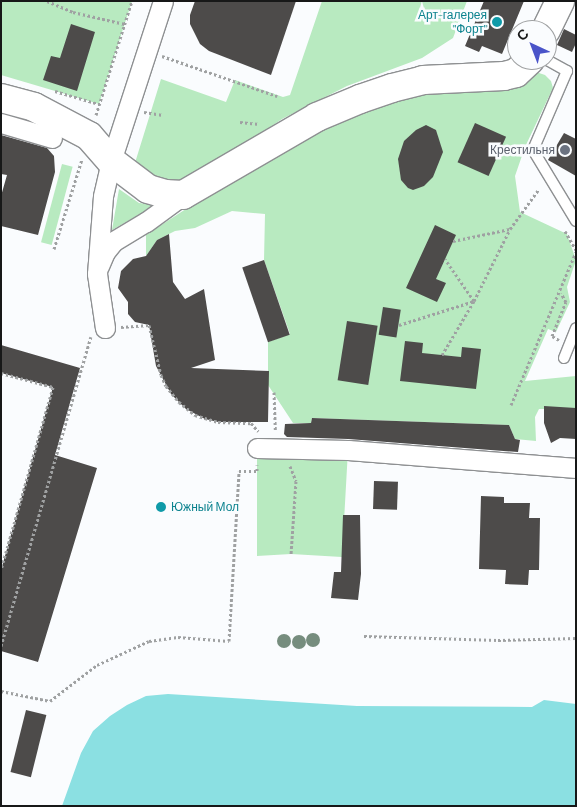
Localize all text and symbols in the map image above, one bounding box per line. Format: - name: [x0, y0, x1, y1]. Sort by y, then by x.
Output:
- place label: Арт-галерея "Форт": [418, 8, 487, 36]
- marker: Арт-галерея "Форт": [491, 16, 503, 28]
- north arrow: [507, 20, 557, 70]
- text: С: [513, 25, 532, 44]
- place label: Крестильня: [490, 143, 555, 157]
- marker: Крестильня: [559, 144, 571, 156]
- place label: Южный Мол: [171, 500, 239, 514]
- marker: Южный Мол: [155, 501, 167, 513]

